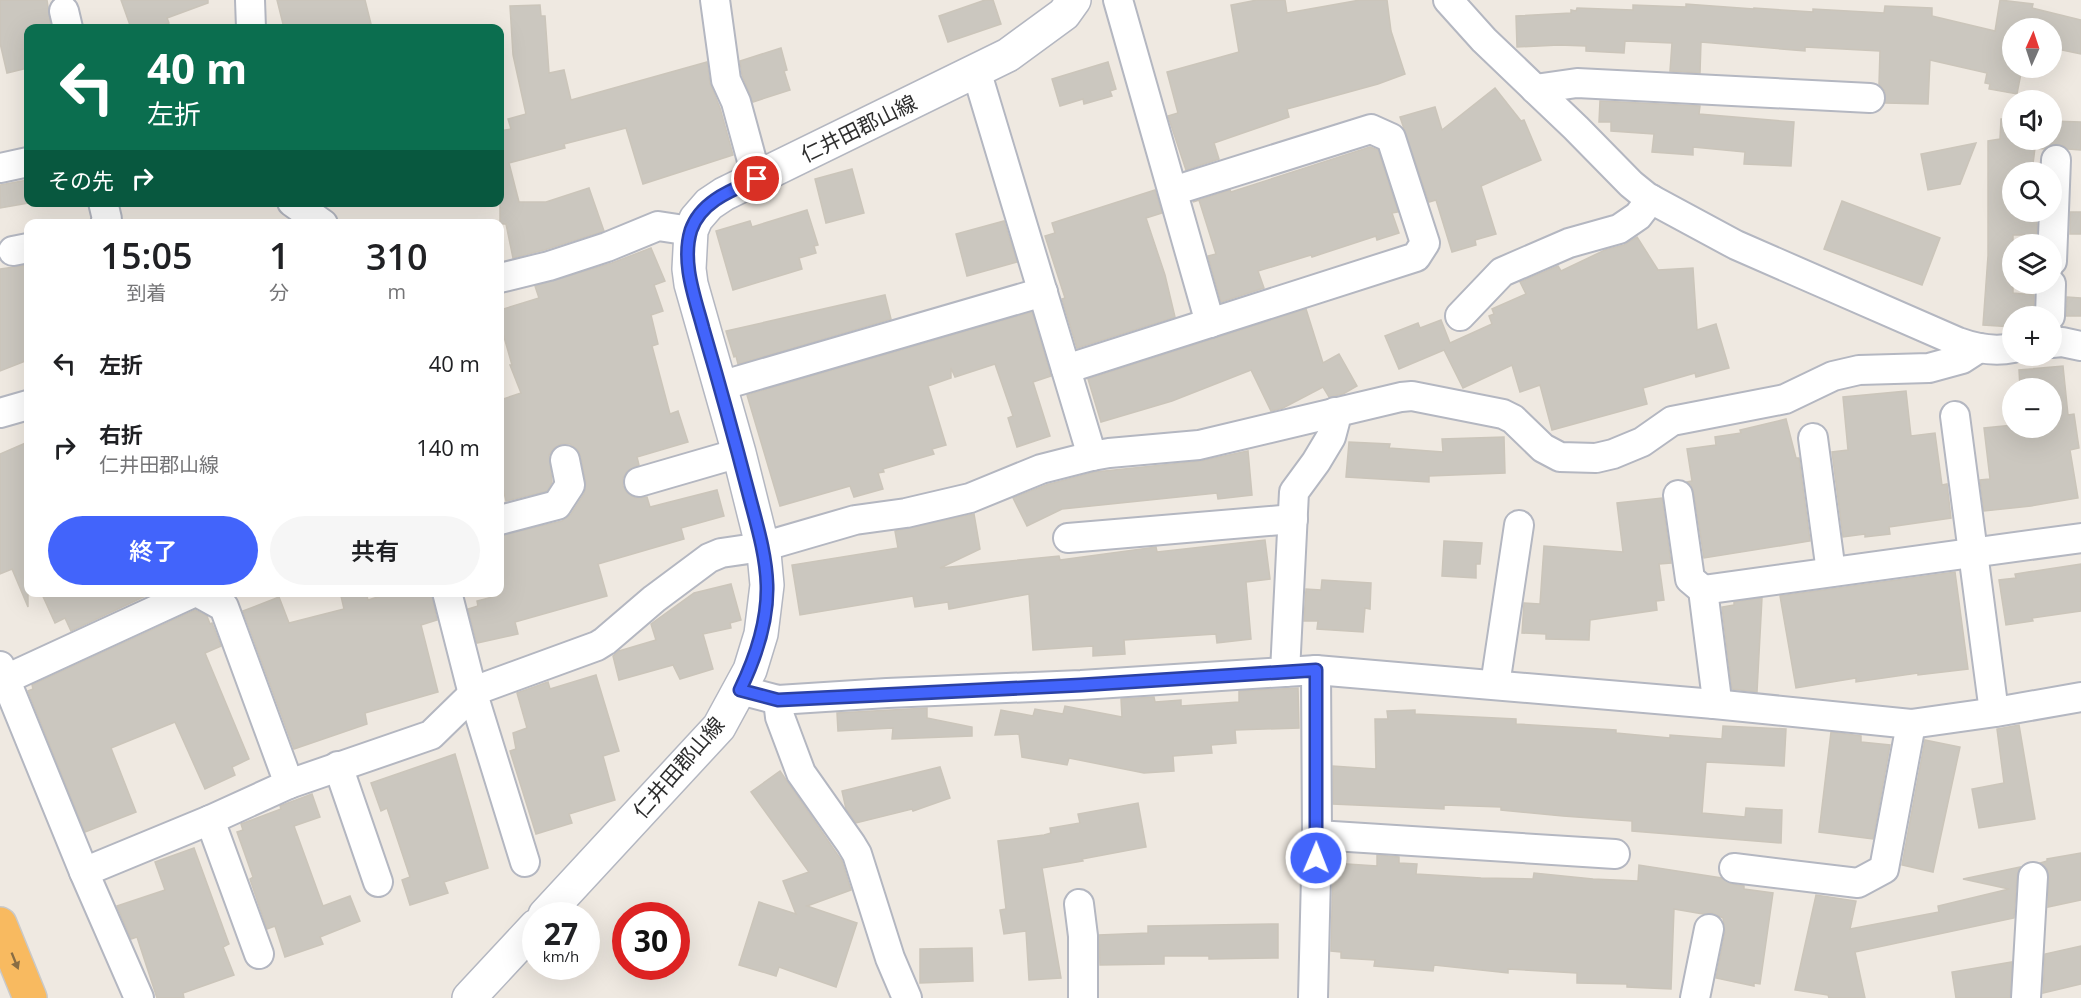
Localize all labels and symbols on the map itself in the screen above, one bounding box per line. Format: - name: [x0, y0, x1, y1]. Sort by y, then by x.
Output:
- north arrow: [2002, 18, 2062, 78]
- street label: 仁井田郡山線: [796, 88, 921, 168]
- pin: [731, 153, 782, 204]
- street label: 仁井田郡山線: [626, 711, 730, 824]
- position arrow: [1284, 826, 1348, 890]
- speed limit sign: 30: [612, 902, 690, 980]
- one-way arrow: [11, 952, 20, 970]

